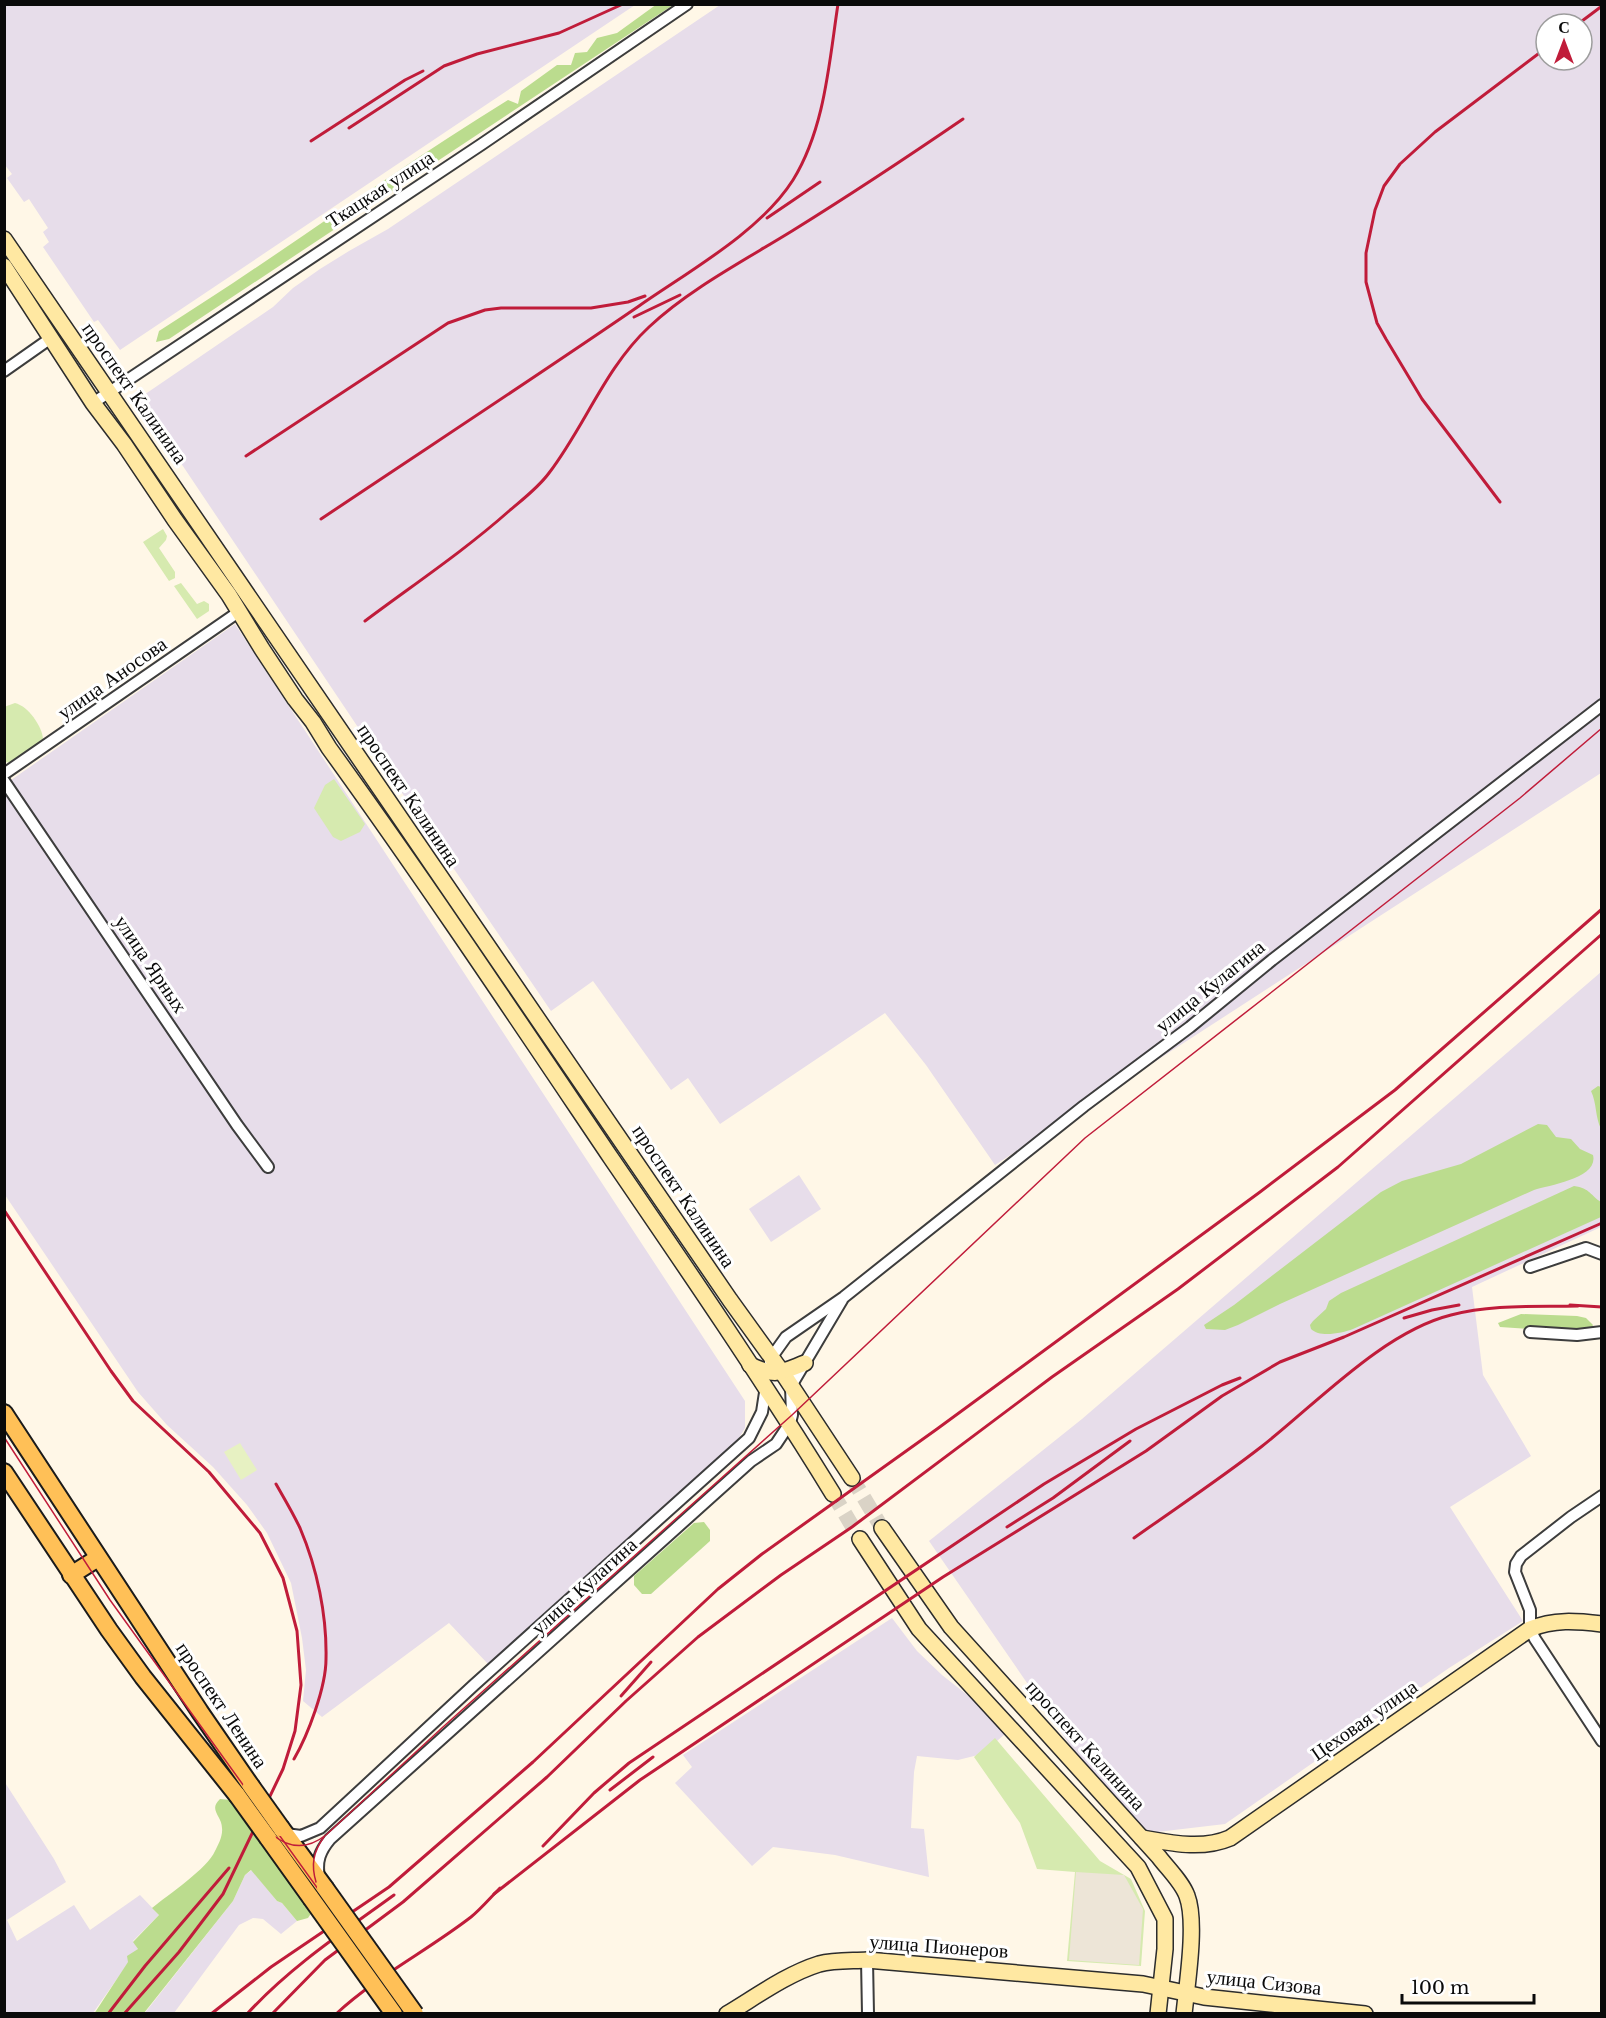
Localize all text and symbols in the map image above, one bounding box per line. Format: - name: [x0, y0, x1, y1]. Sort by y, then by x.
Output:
- north arrow: [1534, 12, 1594, 72]
- text: С: [1558, 17, 1570, 37]
- street label: Ткацкая улица: [322, 145, 438, 233]
- street label: проспект Калинина: [77, 318, 193, 469]
- street label: улица Аносова: [53, 631, 171, 724]
- street label: проспект Калинина: [352, 719, 466, 871]
- street label: улица Ярных: [110, 911, 192, 1017]
- street label: улица Кулагина: [1151, 935, 1269, 1037]
- street label: проспект Калинина: [627, 1120, 741, 1272]
- street label: улица Кулагина: [526, 1532, 642, 1640]
- street label: проспект Ленина: [171, 1637, 273, 1773]
- street label: Цеховая улица: [1306, 1674, 1422, 1766]
- street label: проспект Калинина: [1021, 1675, 1151, 1815]
- street label: улица Пионеров: [869, 1929, 1009, 1963]
- street label: улица Сизова: [1206, 1964, 1323, 2000]
- scale bar: [1402, 1967, 1534, 2005]
- text: 100 m: [1411, 1977, 1469, 1999]

